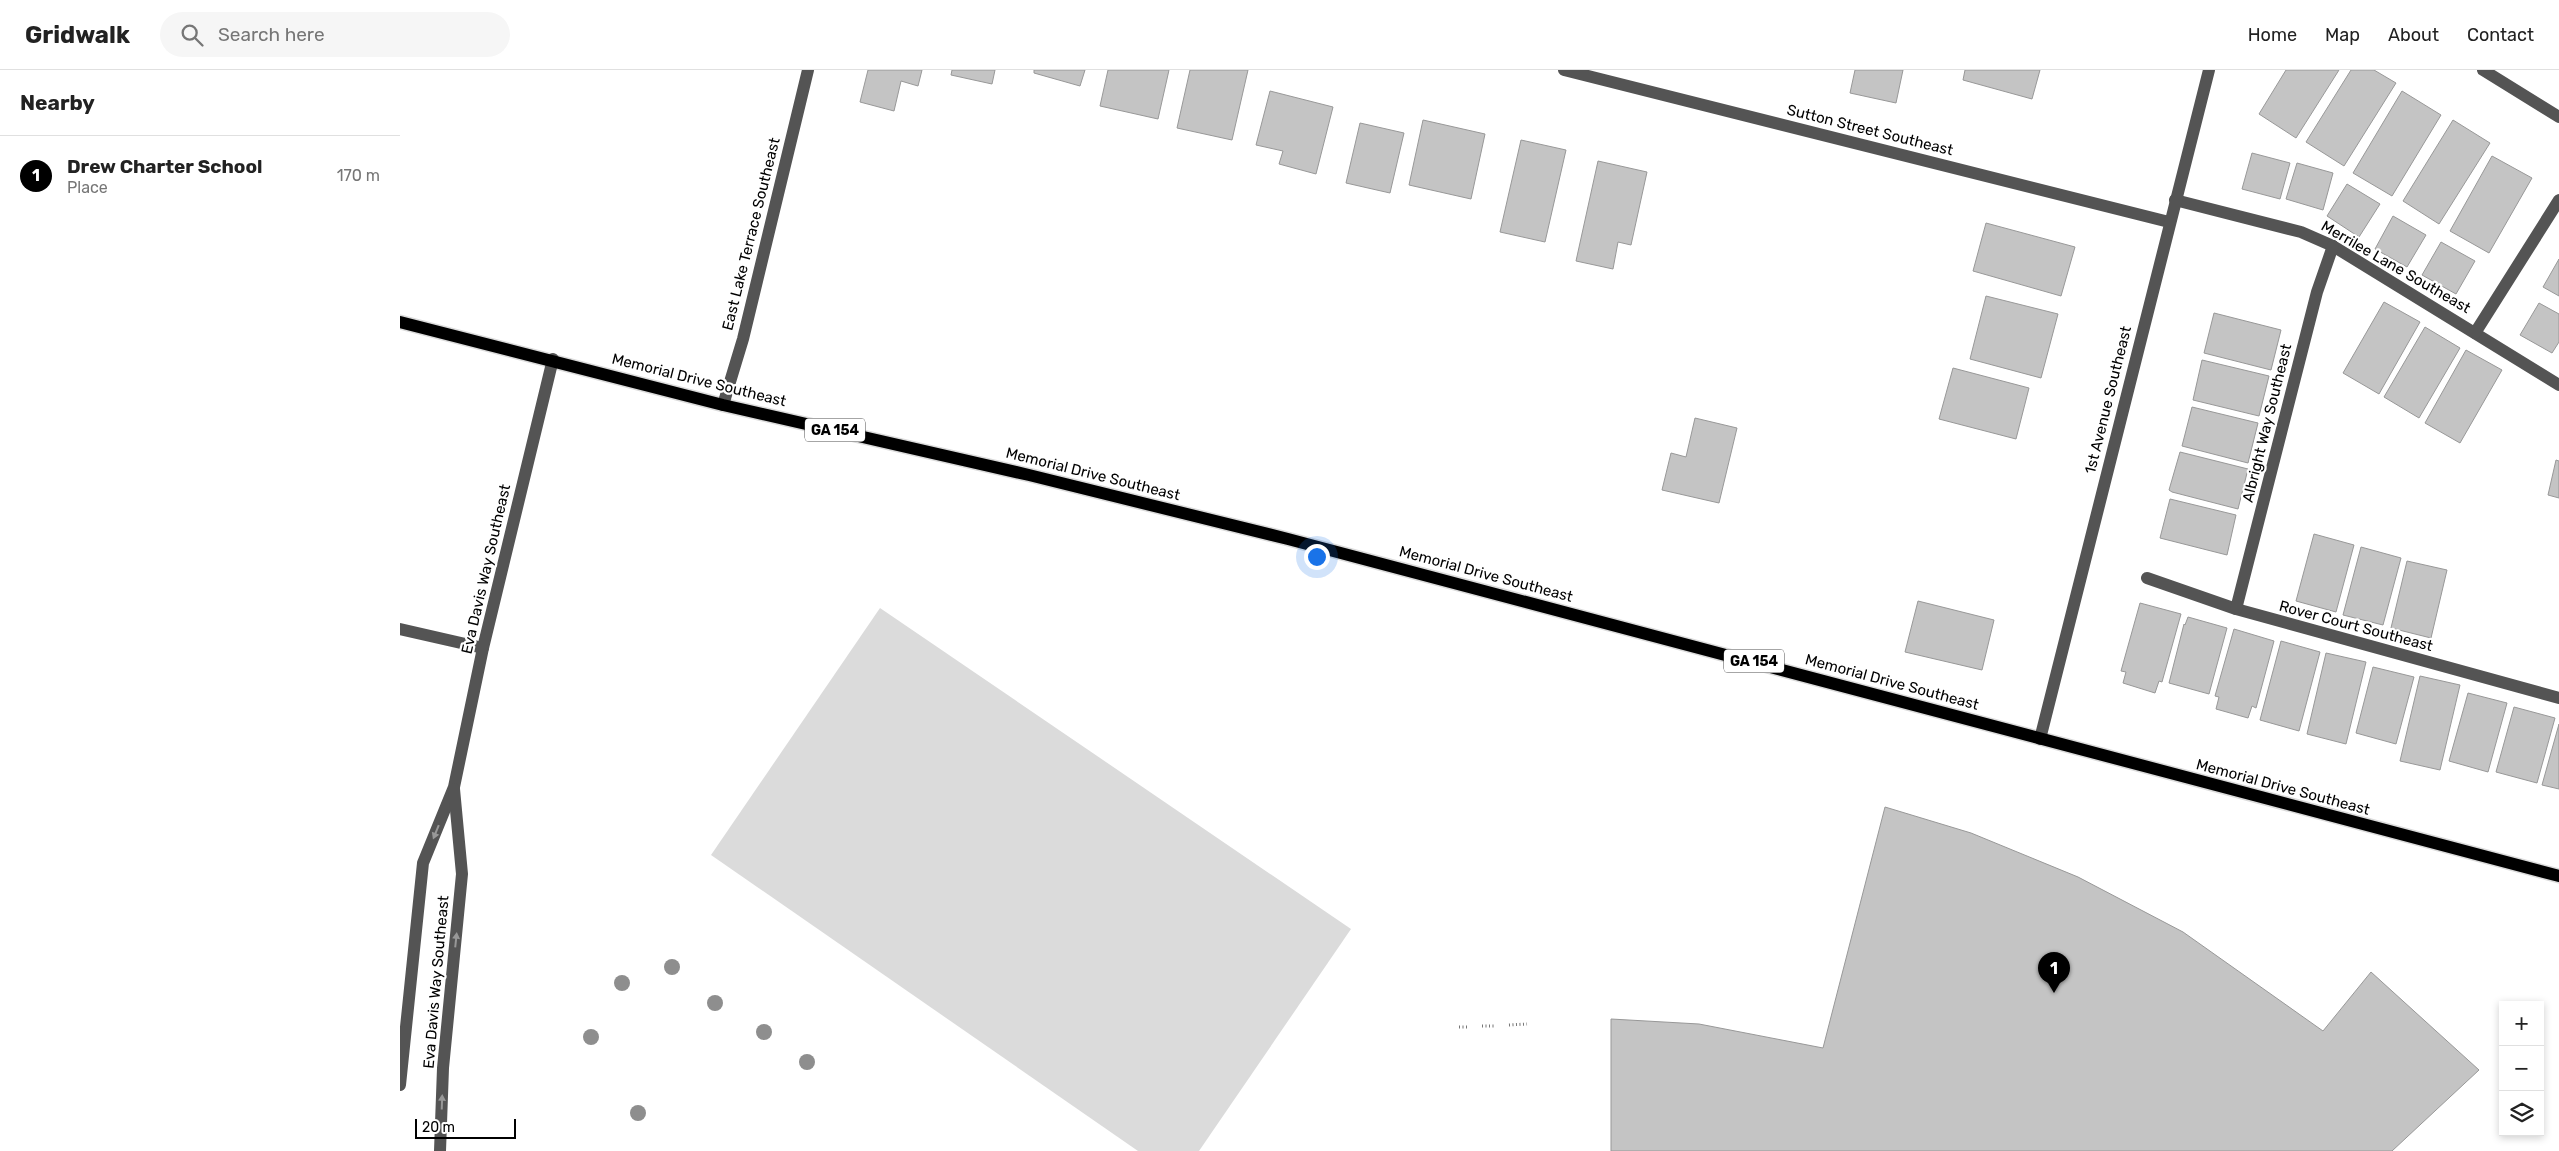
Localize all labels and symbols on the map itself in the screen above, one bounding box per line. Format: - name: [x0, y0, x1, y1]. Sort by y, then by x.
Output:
- street label: Sutton Street Southeast: [1785, 101, 1955, 159]
- street label: East Lake Terrace Southeast: [718, 136, 784, 332]
- street label: Merrilee Lane Southeast: [2318, 217, 2474, 317]
- street label: 1st Avenue Southeast: [2081, 324, 2135, 476]
- street label: Albright Way Southeast: [2239, 342, 2295, 504]
- street label: Memorial Drive Southeast: [610, 350, 788, 410]
- road number: GA 154: [805, 418, 865, 442]
- street label: Memorial Drive Southeast: [1004, 444, 1182, 504]
- street label: Eva Davis Way Southeast: [458, 482, 514, 656]
- street label: Memorial Drive Southeast: [1397, 542, 1575, 606]
- your location: [1304, 544, 1330, 570]
- street label: Rover Court Southeast: [2277, 597, 2435, 655]
- road number: GA 154: [1724, 650, 1784, 672]
- street label: Memorial Drive Southeast: [1803, 650, 1981, 714]
- street label: Memorial Drive Southeast: [2194, 755, 2372, 819]
- one-way arrow: [432, 825, 440, 840]
- street label: Eva Davis Way Southeast: [419, 895, 453, 1069]
- one-way arrow: [452, 932, 460, 948]
- pin: 1: [2038, 952, 2070, 993]
- one-way arrow: [438, 1094, 446, 1110]
- scale bar: [415, 1116, 516, 1139]

